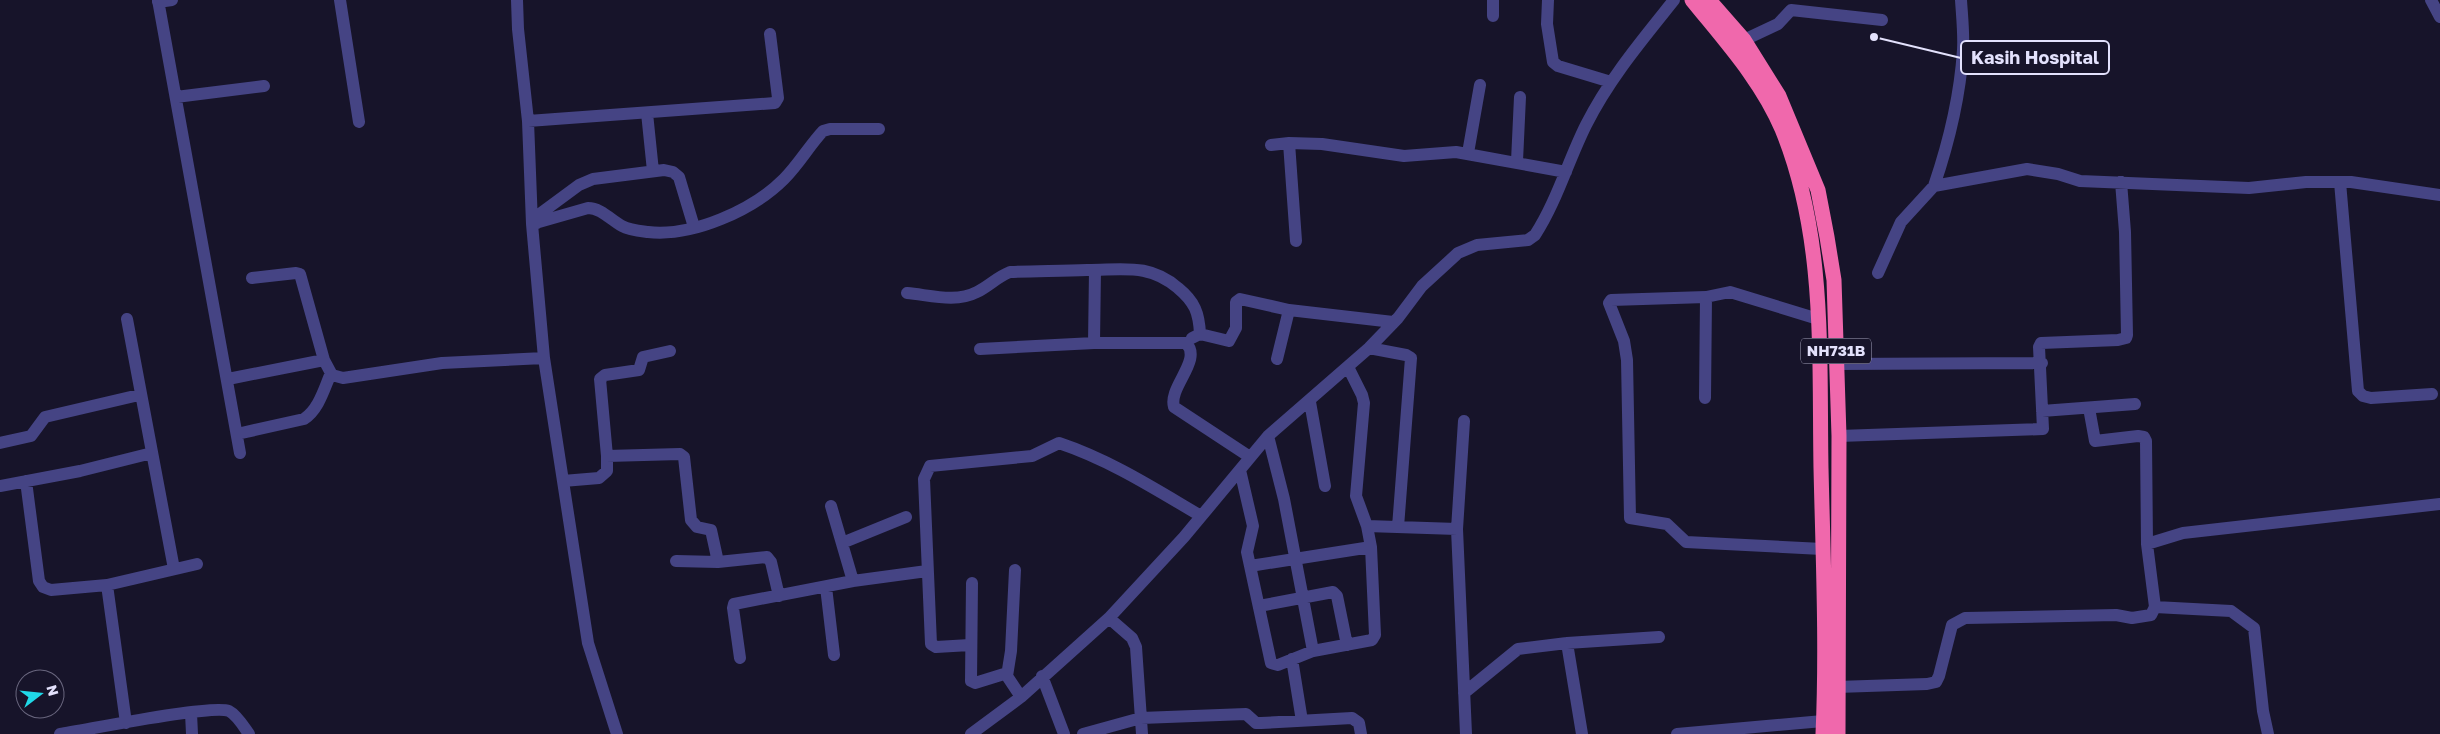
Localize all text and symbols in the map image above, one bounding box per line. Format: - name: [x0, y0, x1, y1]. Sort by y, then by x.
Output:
- callout: Kasih Hospital: [1961, 41, 2109, 74]
- text: Kasih Hospital: [1971, 46, 2099, 68]
- road number: NH731B: [1801, 338, 1871, 364]
- north arrow: [15, 669, 65, 719]
- text: N: [43, 683, 63, 698]

